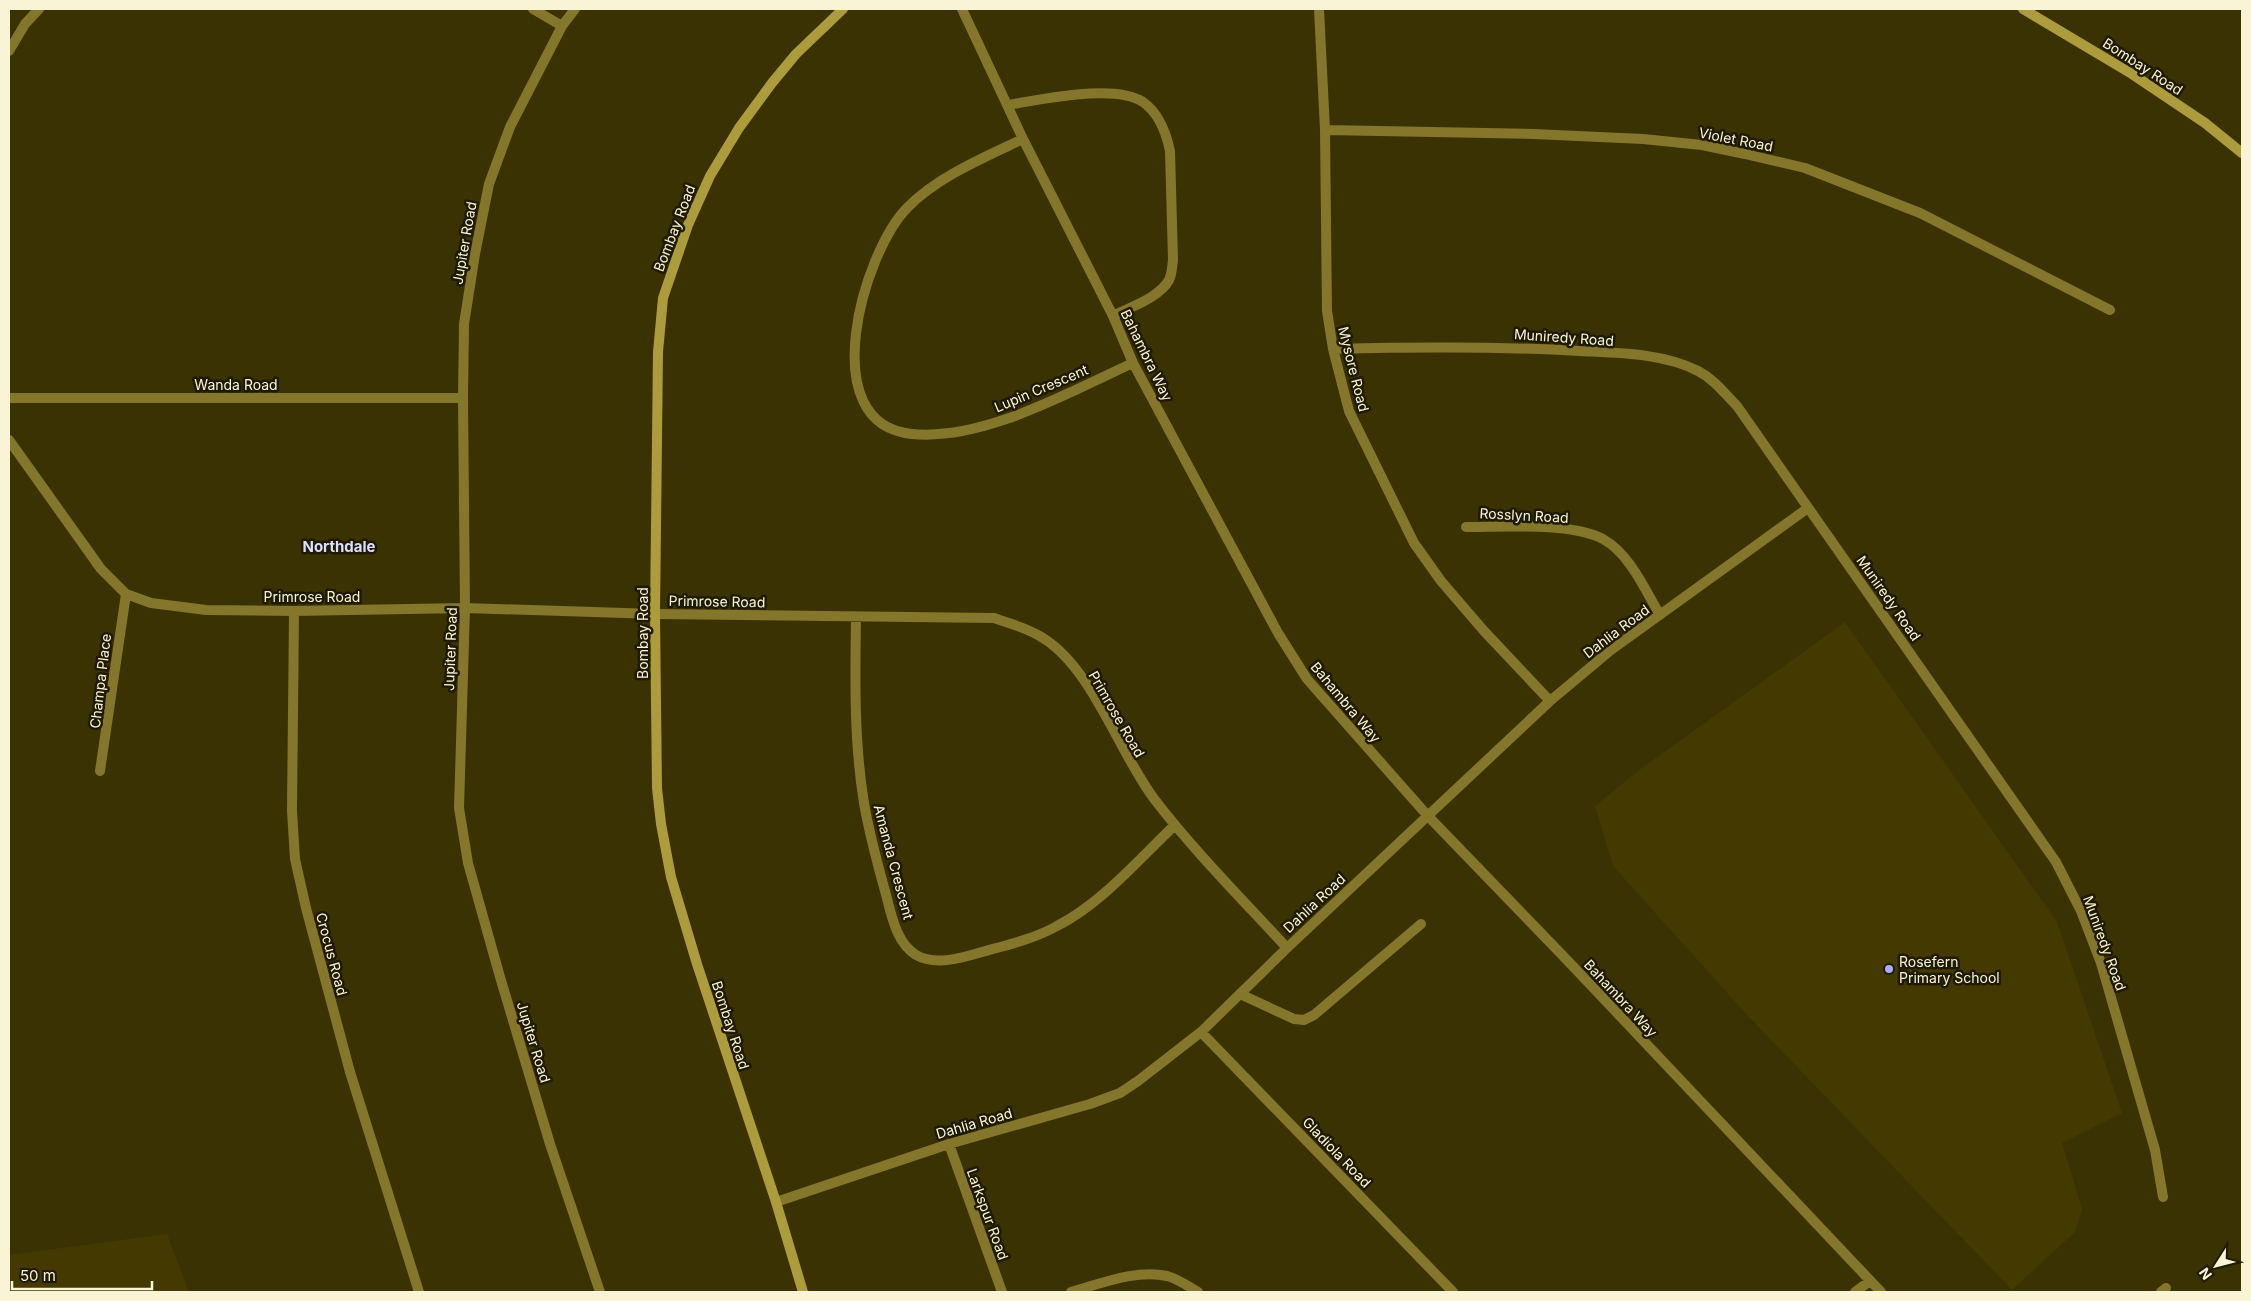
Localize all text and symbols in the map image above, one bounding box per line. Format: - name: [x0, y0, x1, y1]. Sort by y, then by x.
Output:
- street label: Bombay Road: [2100, 34, 2186, 98]
- street label: Violet Road: [1697, 123, 1775, 155]
- street label: Bombay Road: [650, 182, 698, 274]
- street label: Jupiter Road: [448, 200, 480, 286]
- street label: Bahambra Way: [1118, 306, 1177, 404]
- street label: Mysore Road: [1335, 325, 1373, 413]
- street label: Muniredy Road: [1514, 325, 1614, 349]
- street label: Lupin Crescent: [992, 360, 1091, 415]
- street label: Wanda Road: [194, 376, 278, 393]
- street label: Rosslyn Road: [1479, 504, 1569, 526]
- district label: Northdale: [302, 537, 376, 556]
- street label: Muniredy Road: [1853, 552, 1925, 644]
- street label: Bombay Road: [634, 587, 651, 679]
- street label: Primrose Road: [264, 588, 360, 605]
- street label: Primrose Road: [668, 592, 766, 610]
- street label: Dahlia Road: [1580, 601, 1652, 661]
- street label: Jupiter Road: [440, 607, 460, 691]
- street label: Champa Place: [86, 633, 114, 729]
- street label: Bahambra Way: [1307, 658, 1385, 746]
- street label: Primrose Road: [1085, 668, 1149, 760]
- street label: Amanda Crescent: [870, 803, 918, 922]
- street label: Dahlia Road: [1279, 870, 1349, 936]
- street label: Muniredy Road: [2080, 893, 2130, 993]
- street label: Crocus Road: [313, 911, 351, 997]
- place label: Rosefern Primary School: [1899, 953, 2000, 986]
- street label: Bahambra Way: [1581, 956, 1661, 1040]
- marker: Rosefern Primary School: [1883, 963, 1895, 975]
- street label: Bombay Road: [709, 979, 753, 1071]
- street label: Jupiter Road: [514, 999, 554, 1085]
- street label: Dahlia Road: [934, 1104, 1014, 1142]
- street label: Gladiola Road: [1299, 1113, 1375, 1191]
- street label: Larkspur Road: [964, 1166, 1012, 1262]
- north arrow: [2191, 1241, 2241, 1291]
- scale bar: [12, 1258, 152, 1290]
- text: N: [2195, 1265, 2215, 1283]
- text: 50 m: [20, 1266, 56, 1285]

